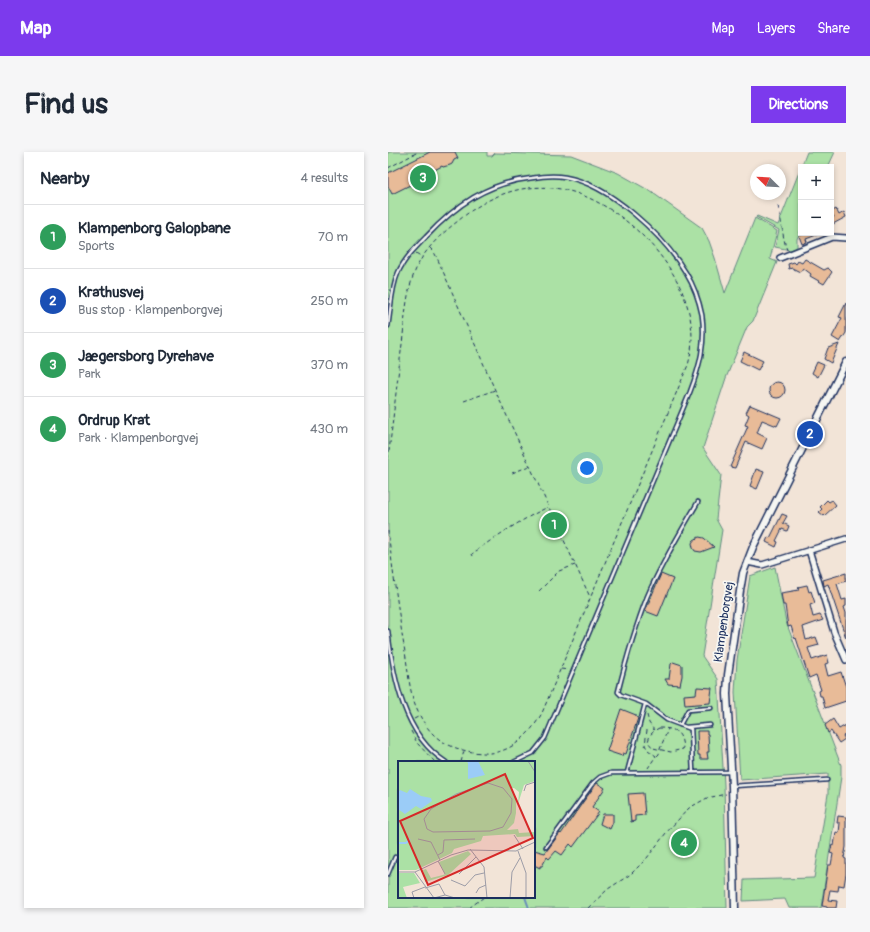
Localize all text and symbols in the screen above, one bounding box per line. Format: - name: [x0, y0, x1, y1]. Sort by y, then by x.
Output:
- text: Map: [20, 16, 51, 40]
- text: Map: [712, 20, 735, 37]
- text: Layers: [757, 20, 795, 37]
- text: Share: [817, 20, 850, 37]
- button: Directions: [751, 86, 846, 123]
- text: Find us: [24, 87, 108, 122]
- pin: 3: [410, 163, 436, 193]
- north arrow: [750, 164, 786, 200]
- map controls: [798, 164, 834, 236]
- button: +: [798, 164, 834, 200]
- text: Nearby: [40, 168, 89, 189]
- text: 4 results: [301, 170, 348, 186]
- button: −: [798, 200, 834, 236]
- text: Klampenborg Galopbane: [78, 219, 231, 238]
- text: 1: [50, 229, 56, 245]
- text: 70 m: [318, 229, 348, 245]
- text: Sports: [78, 238, 114, 254]
- text: Krathusvej: [78, 283, 144, 302]
- text: 2: [49, 293, 57, 309]
- text: 250 m: [310, 293, 348, 309]
- text: Bus stop · Klampenborgvej: [78, 302, 223, 318]
- text: Jægersborg Dyrehave: [78, 347, 214, 366]
- text: 3: [49, 357, 57, 373]
- text: 370 m: [311, 357, 348, 373]
- text: Park: [78, 366, 101, 382]
- text: Ordrup Krat: [78, 411, 150, 430]
- pin: 2: [797, 419, 823, 449]
- text: 4: [49, 421, 57, 437]
- text: 430 m: [310, 421, 348, 437]
- text: Park · Klampenborgvej: [78, 430, 199, 446]
- your location: [577, 458, 597, 478]
- pin: 1: [541, 510, 567, 540]
- street label: Klampenborgvej: [711, 581, 737, 663]
- inset map: [398, 761, 535, 898]
- pin: 4: [671, 828, 697, 858]

